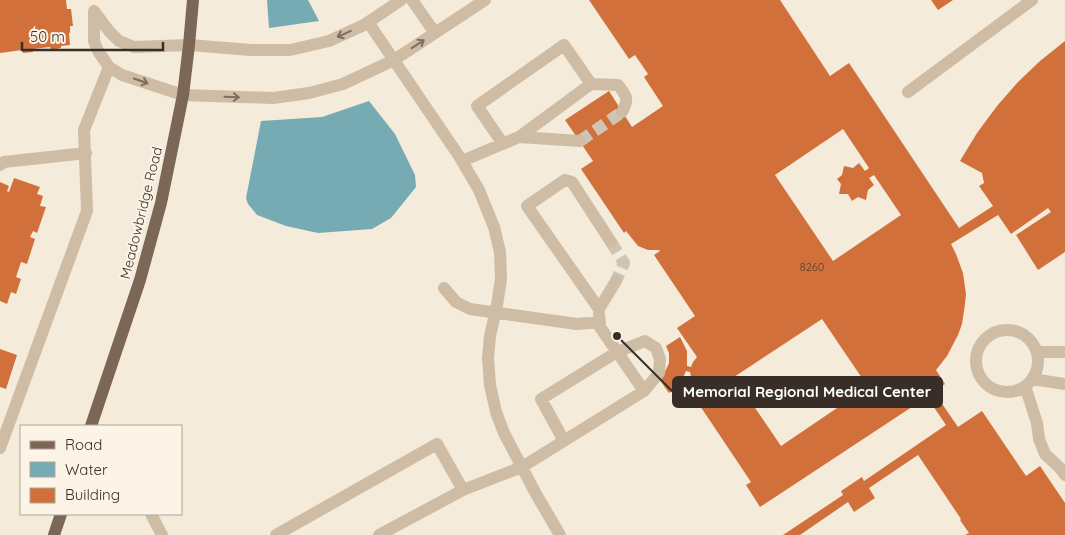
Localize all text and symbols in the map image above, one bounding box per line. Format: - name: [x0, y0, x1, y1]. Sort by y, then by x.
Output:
- scale bar: [22, 20, 164, 52]
- text: 50 m: [30, 27, 65, 46]
- one-way arrow: [337, 30, 352, 39]
- one-way arrow: [410, 39, 424, 49]
- one-way arrow: [133, 77, 148, 86]
- one-way arrow: [224, 92, 240, 101]
- street label: Meadowbridge Road: [116, 145, 166, 281]
- house number: 8260: [800, 260, 824, 274]
- callout: Memorial Regional Medical Center: [673, 377, 942, 407]
- text: Memorial Regional Medical Center: [683, 382, 932, 401]
- legend: [20, 425, 182, 515]
- text: Road: [65, 435, 102, 454]
- text: Water: [65, 460, 108, 479]
- text: Building: [65, 485, 120, 504]

